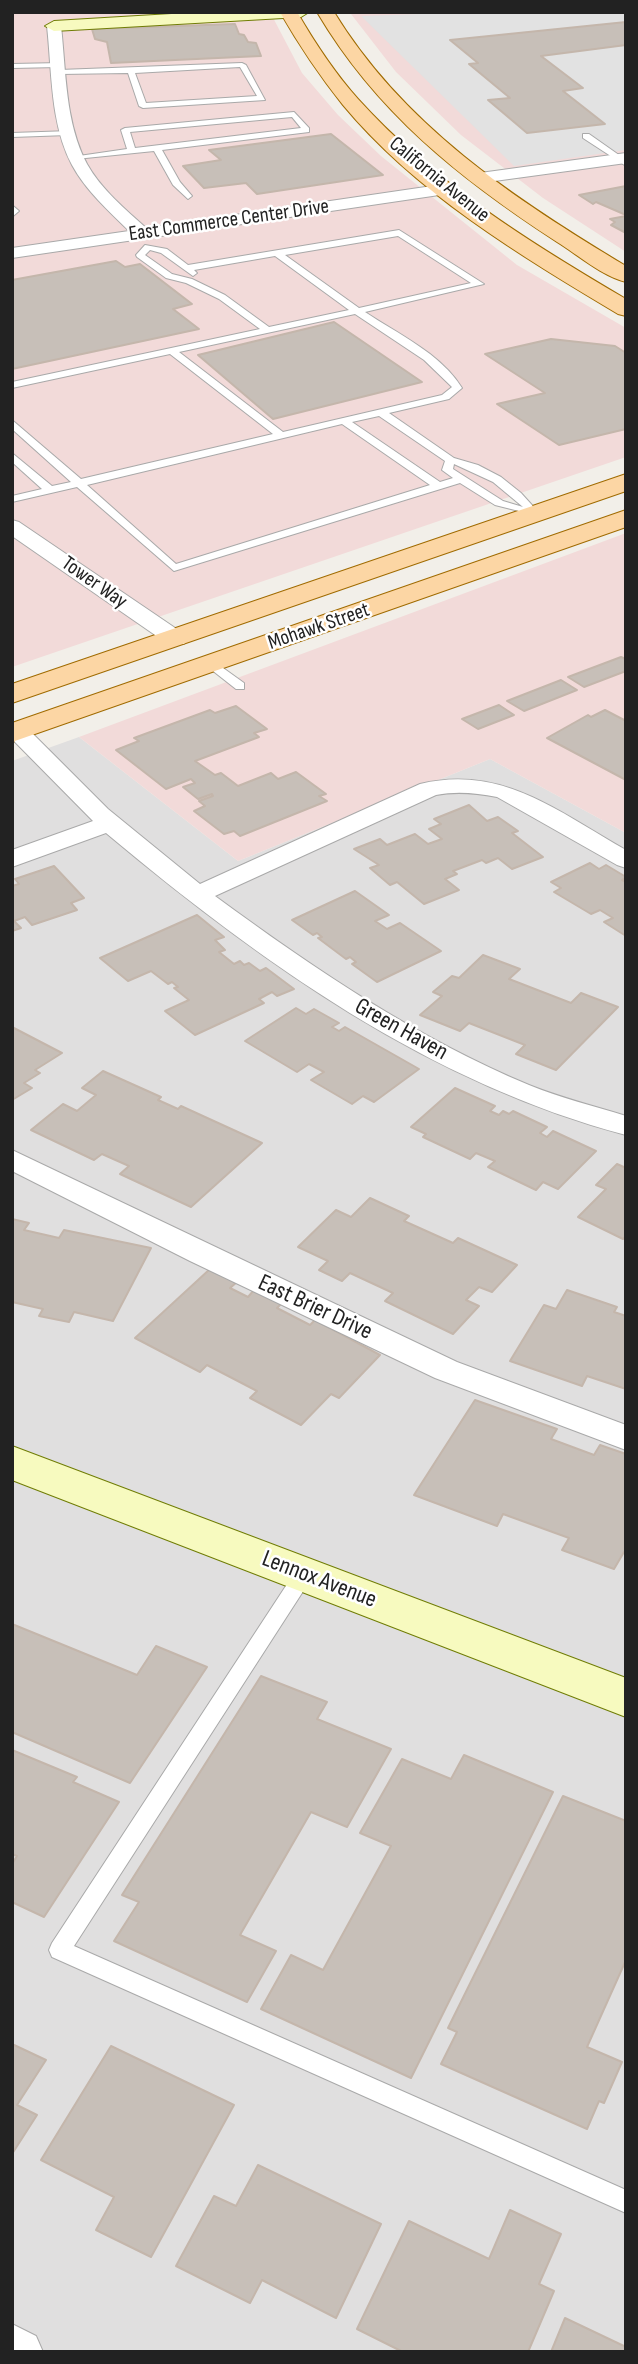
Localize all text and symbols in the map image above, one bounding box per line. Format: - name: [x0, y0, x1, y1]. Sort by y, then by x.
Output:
- street label: California Avenue: [384, 132, 494, 228]
- street label: East Commerce Center Drive: [127, 194, 331, 248]
- street label: Tower Way: [56, 551, 132, 615]
- street label: Mohawk Street: [265, 598, 373, 656]
- street label: Green Haven: [349, 993, 453, 1067]
- street label: East Brier Drive: [253, 1269, 377, 1347]
- street label: Lennox Avenue: [258, 1545, 380, 1615]

